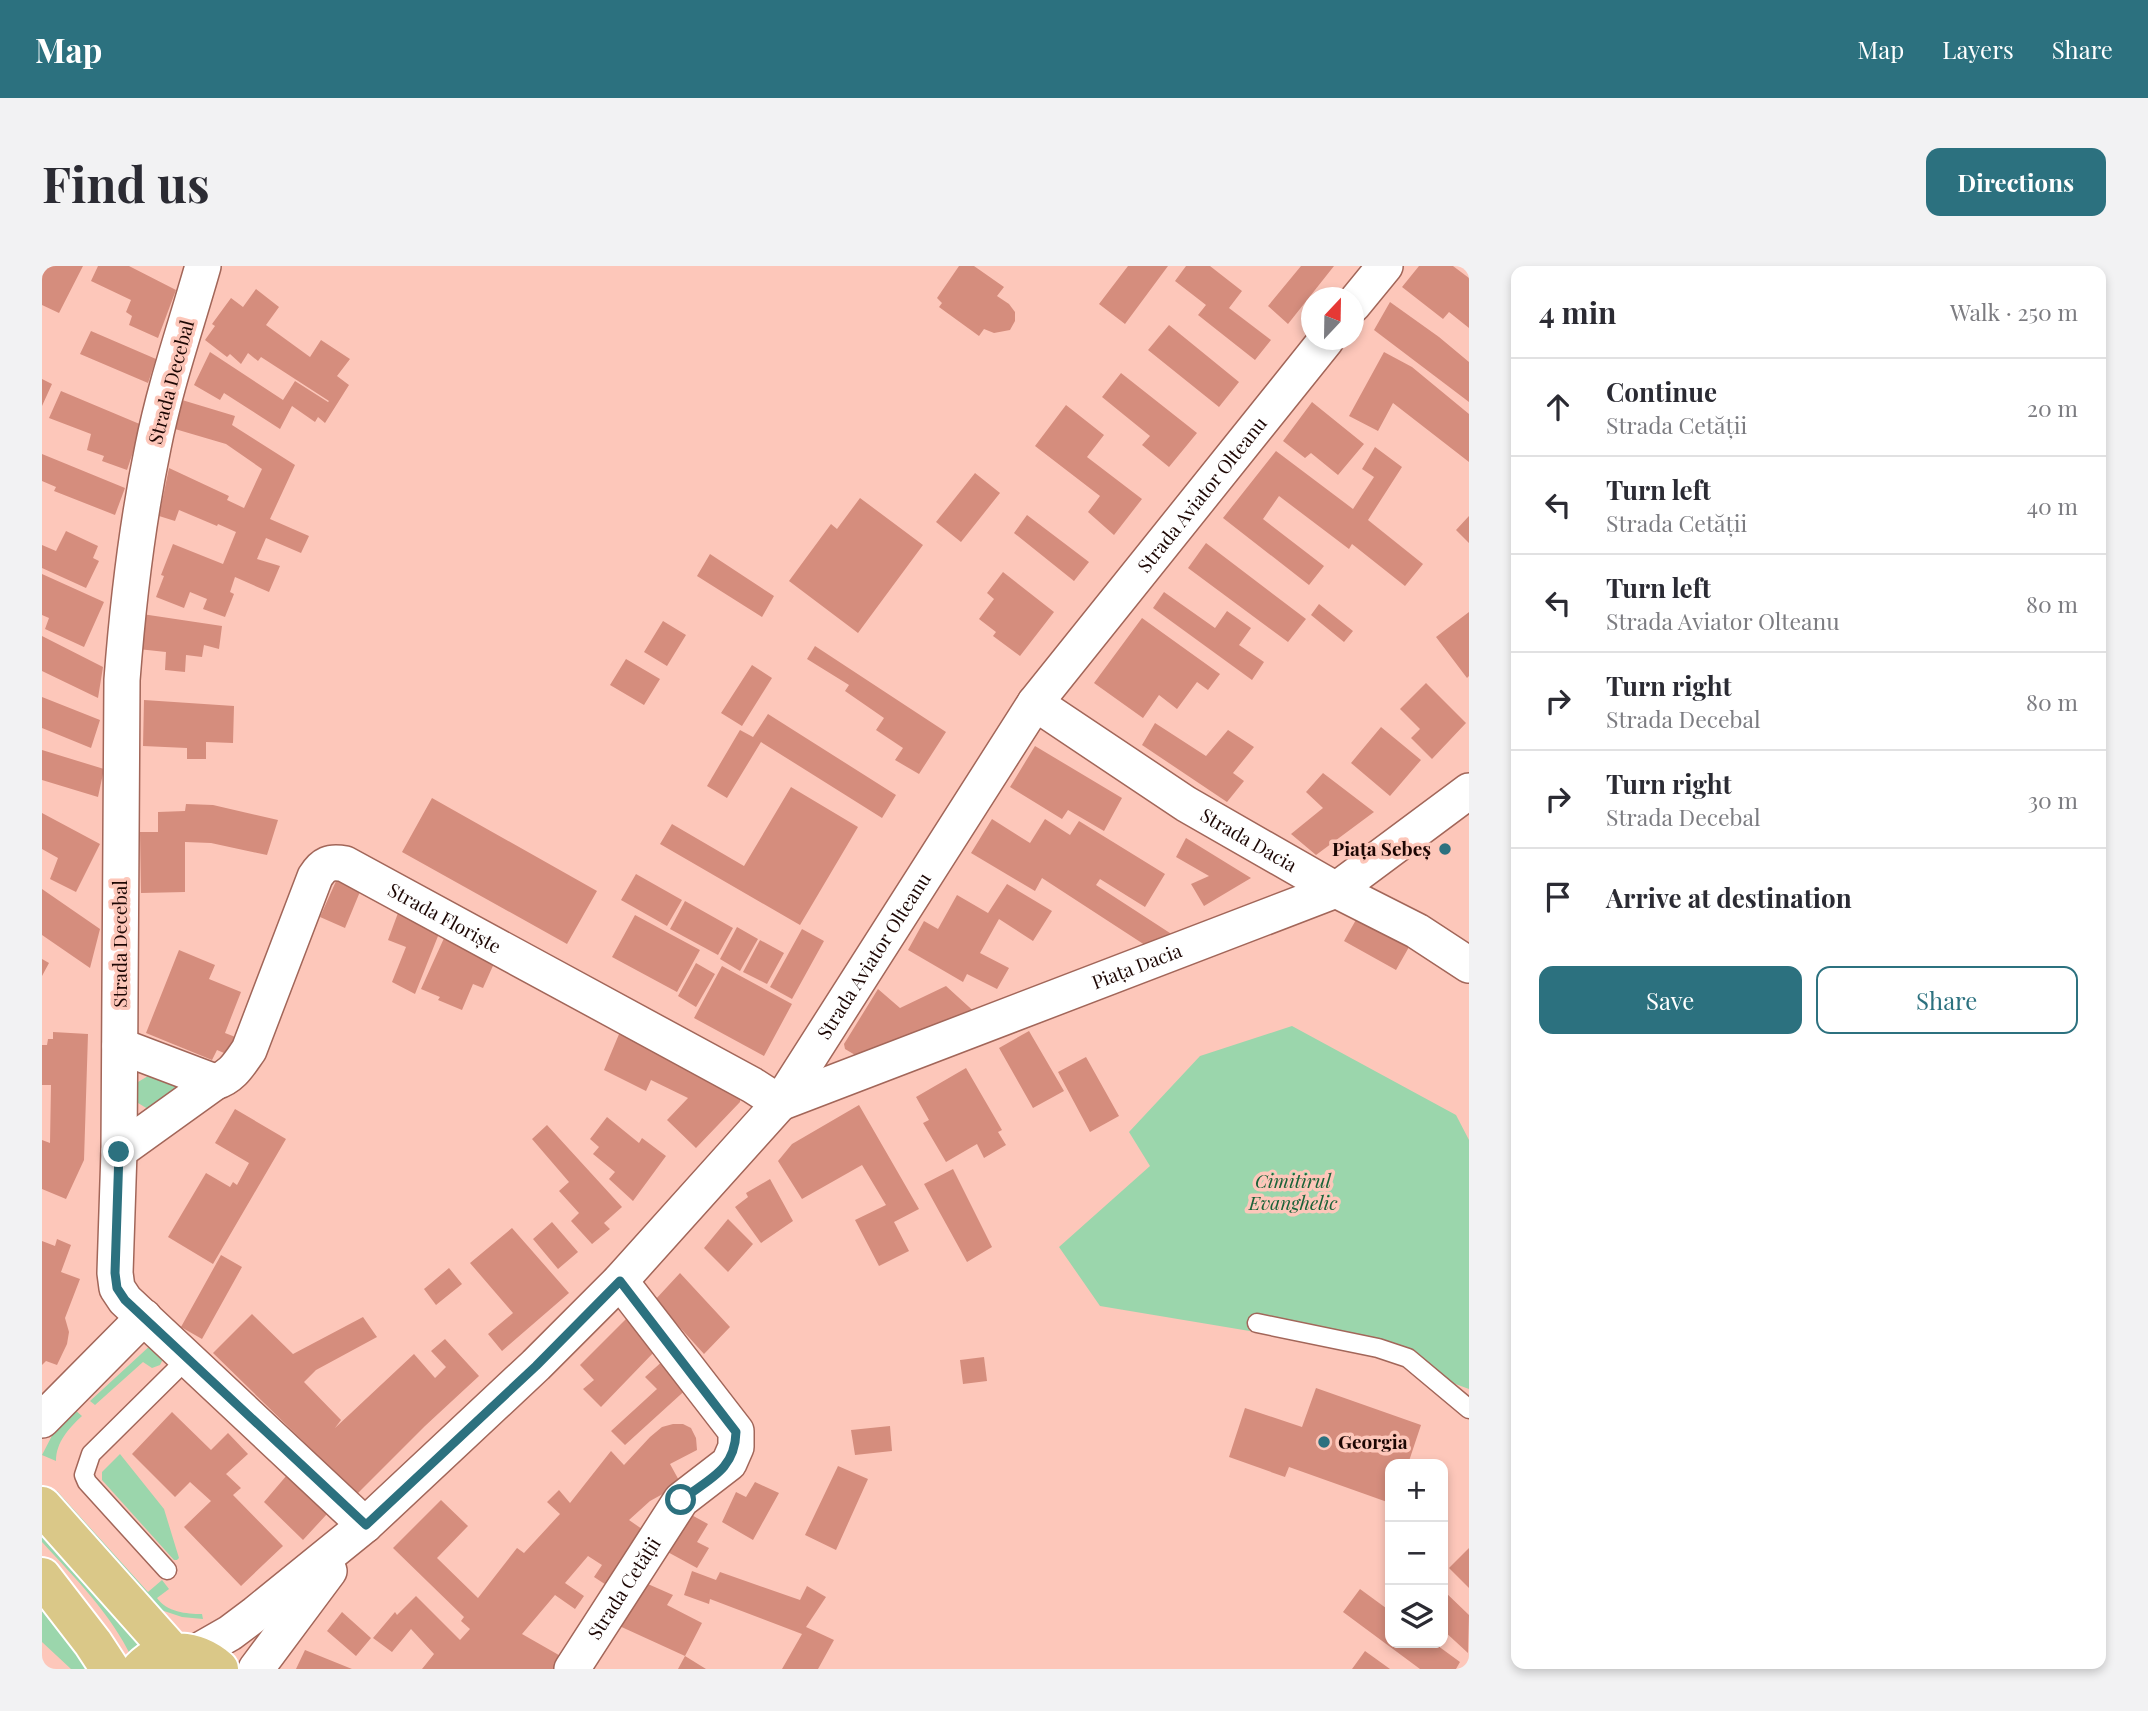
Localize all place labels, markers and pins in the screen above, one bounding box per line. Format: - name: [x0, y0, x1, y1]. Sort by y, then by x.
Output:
- place label: Piața Sebeș: [1332, 835, 1431, 861]
- marker: Piața Sebeș: [1437, 841, 1453, 857]
- place label: Georgia: [1338, 1428, 1408, 1454]
- marker: Georgia: [1316, 1434, 1332, 1450]

